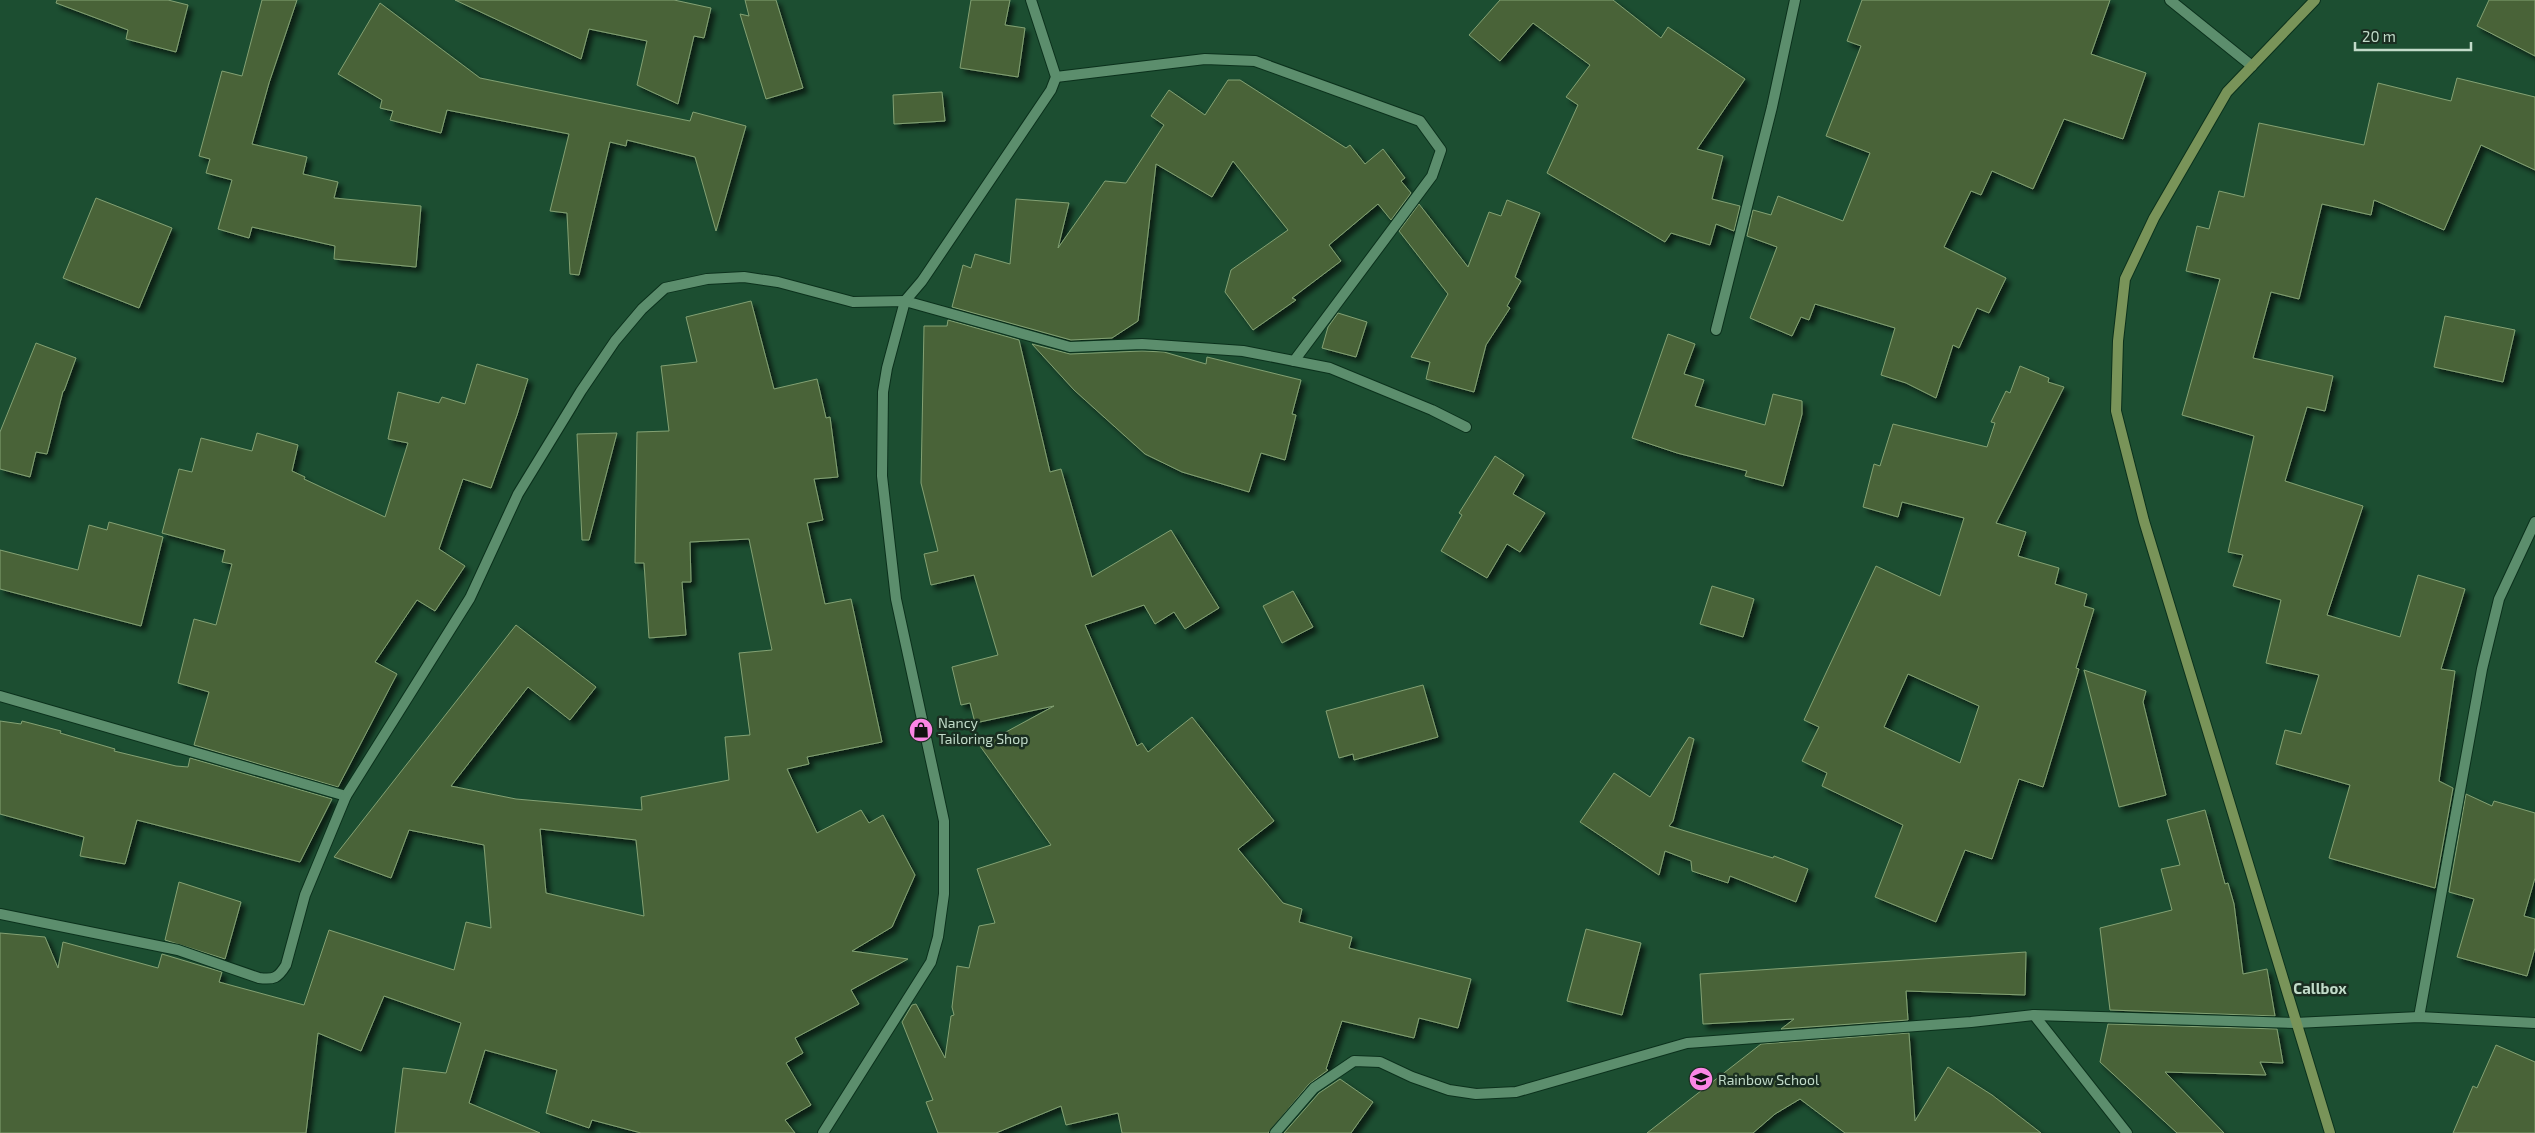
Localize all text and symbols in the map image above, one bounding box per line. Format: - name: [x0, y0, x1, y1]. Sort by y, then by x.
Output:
- scale bar: [2355, 20, 2471, 52]
- text: 20 m: [2362, 27, 2396, 45]
- place label: Nancy Tailoring Shop: [938, 714, 1028, 747]
- shop icon: Nancy Tailoring Shop: [908, 717, 934, 743]
- district label: Callbox: [2293, 979, 2347, 997]
- school or university icon: Rainbow School: [1688, 1066, 1714, 1092]
- place label: Rainbow School: [1718, 1071, 1820, 1088]

